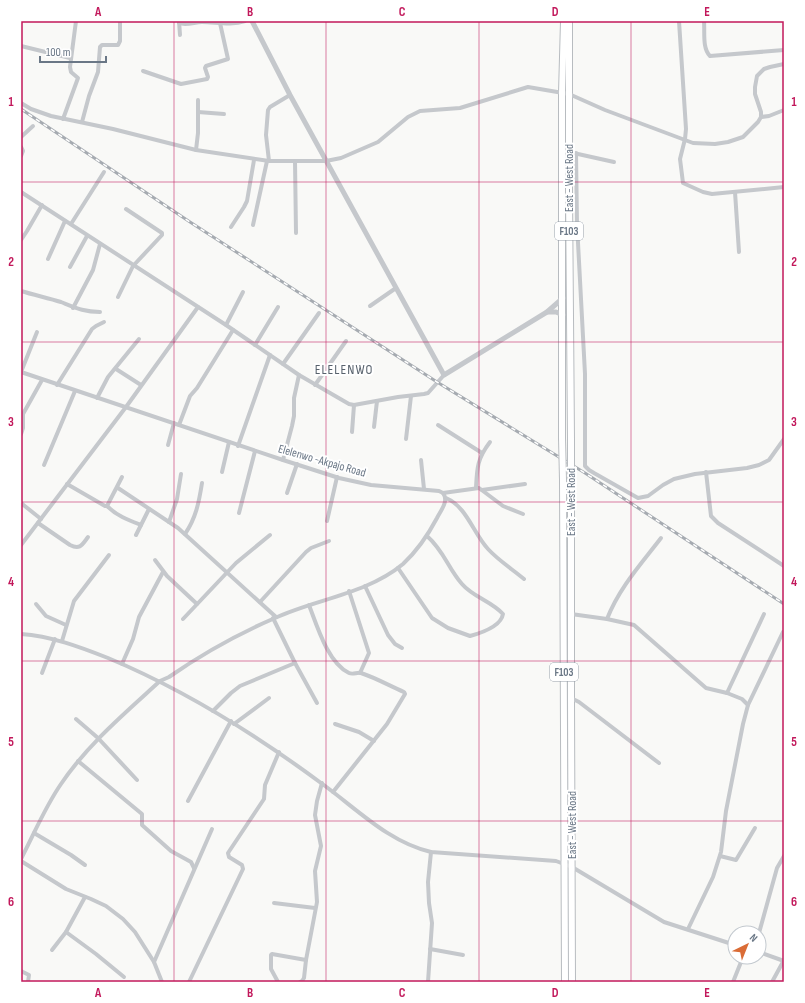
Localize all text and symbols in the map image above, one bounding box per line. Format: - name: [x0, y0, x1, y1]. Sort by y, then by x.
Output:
- text: A: [94, 4, 102, 20]
- text: B: [247, 4, 253, 20]
- text: C: [399, 4, 406, 20]
- text: D: [552, 4, 559, 20]
- text: E: [704, 4, 710, 20]
- scale bar: [40, 38, 106, 64]
- text: 100 m: [46, 45, 71, 60]
- text: 1: [8, 94, 14, 110]
- text: 1: [791, 94, 797, 110]
- street label: East - West Road: [562, 144, 577, 212]
- road number: F103: [555, 222, 583, 240]
- text: 2: [8, 254, 14, 270]
- text: 2: [791, 254, 797, 270]
- district label: ELELENWO: [315, 361, 373, 378]
- text: 3: [8, 414, 14, 430]
- text: 3: [791, 414, 797, 430]
- street label: Elelenwo -Akpajo Road: [276, 441, 368, 481]
- street label: East - West Road: [564, 468, 579, 536]
- text: 4: [8, 574, 14, 590]
- text: 4: [791, 574, 797, 590]
- road number: F103: [550, 663, 578, 681]
- text: 5: [8, 734, 14, 750]
- text: 5: [791, 734, 797, 750]
- street label: East - West Road: [565, 791, 580, 859]
- text: 6: [8, 894, 14, 910]
- text: 6: [791, 894, 797, 910]
- north arrow: [727, 925, 767, 965]
- text: N: [747, 931, 760, 945]
- text: A: [94, 985, 102, 1001]
- text: B: [247, 985, 253, 1001]
- text: C: [399, 985, 406, 1001]
- text: D: [552, 985, 559, 1001]
- text: E: [704, 985, 710, 1001]

